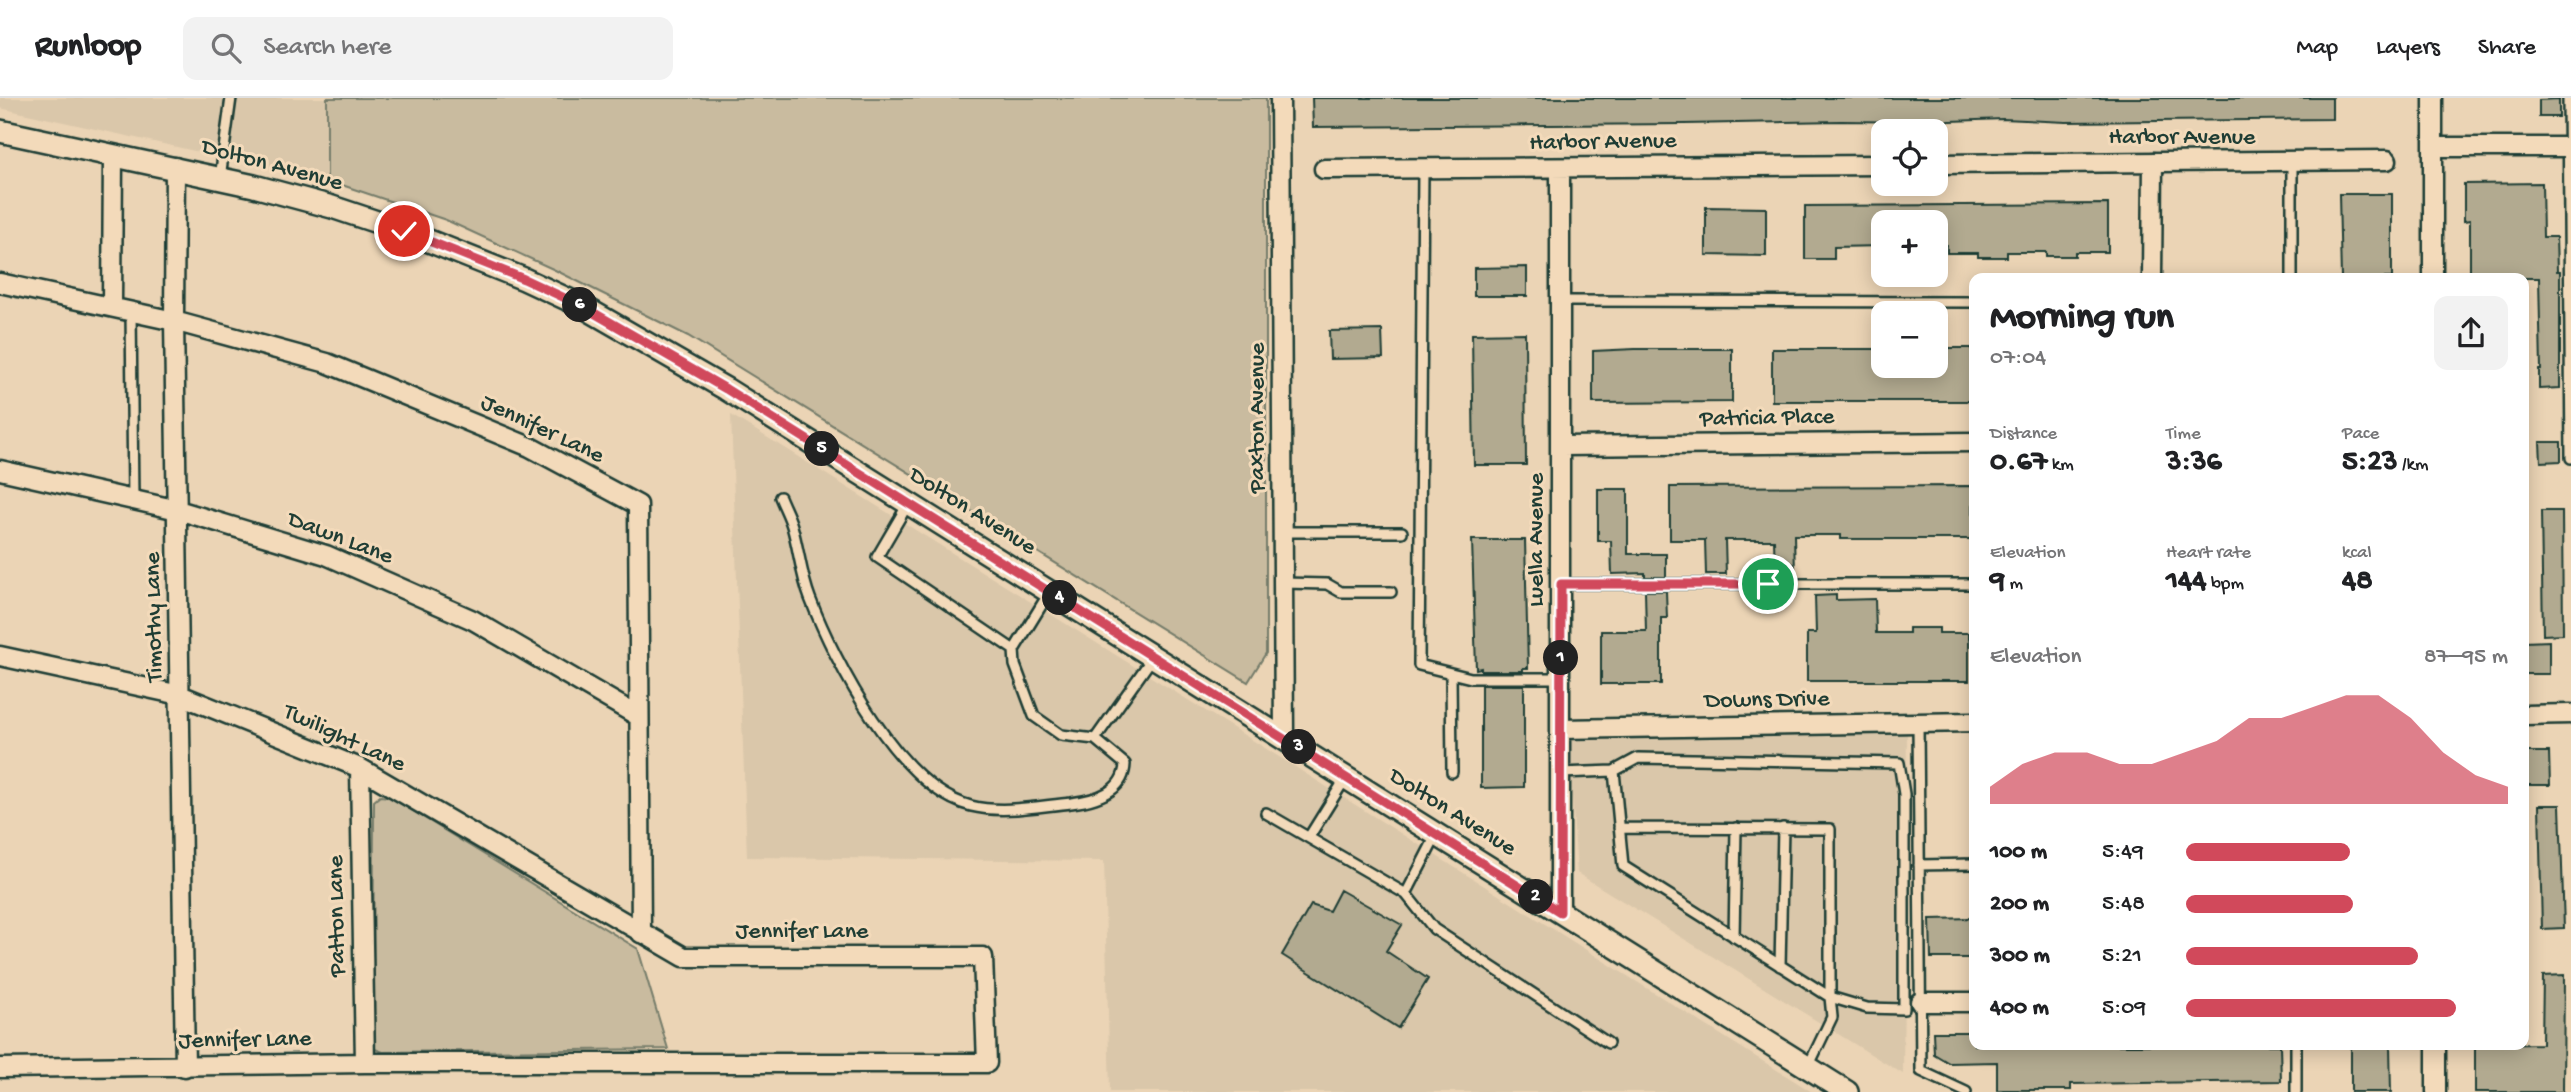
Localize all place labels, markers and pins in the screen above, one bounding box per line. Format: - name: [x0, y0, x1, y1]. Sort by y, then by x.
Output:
- pin: [374, 201, 434, 261]
- pin: 6: [562, 288, 598, 322]
- pin: 5: [804, 432, 840, 466]
- pin: [1738, 554, 1798, 614]
- pin: 4: [1042, 580, 1078, 616]
- pin: 1: [1544, 640, 1578, 676]
- pin: 3: [1282, 730, 1316, 764]
- pin: 2: [1518, 880, 1554, 914]

